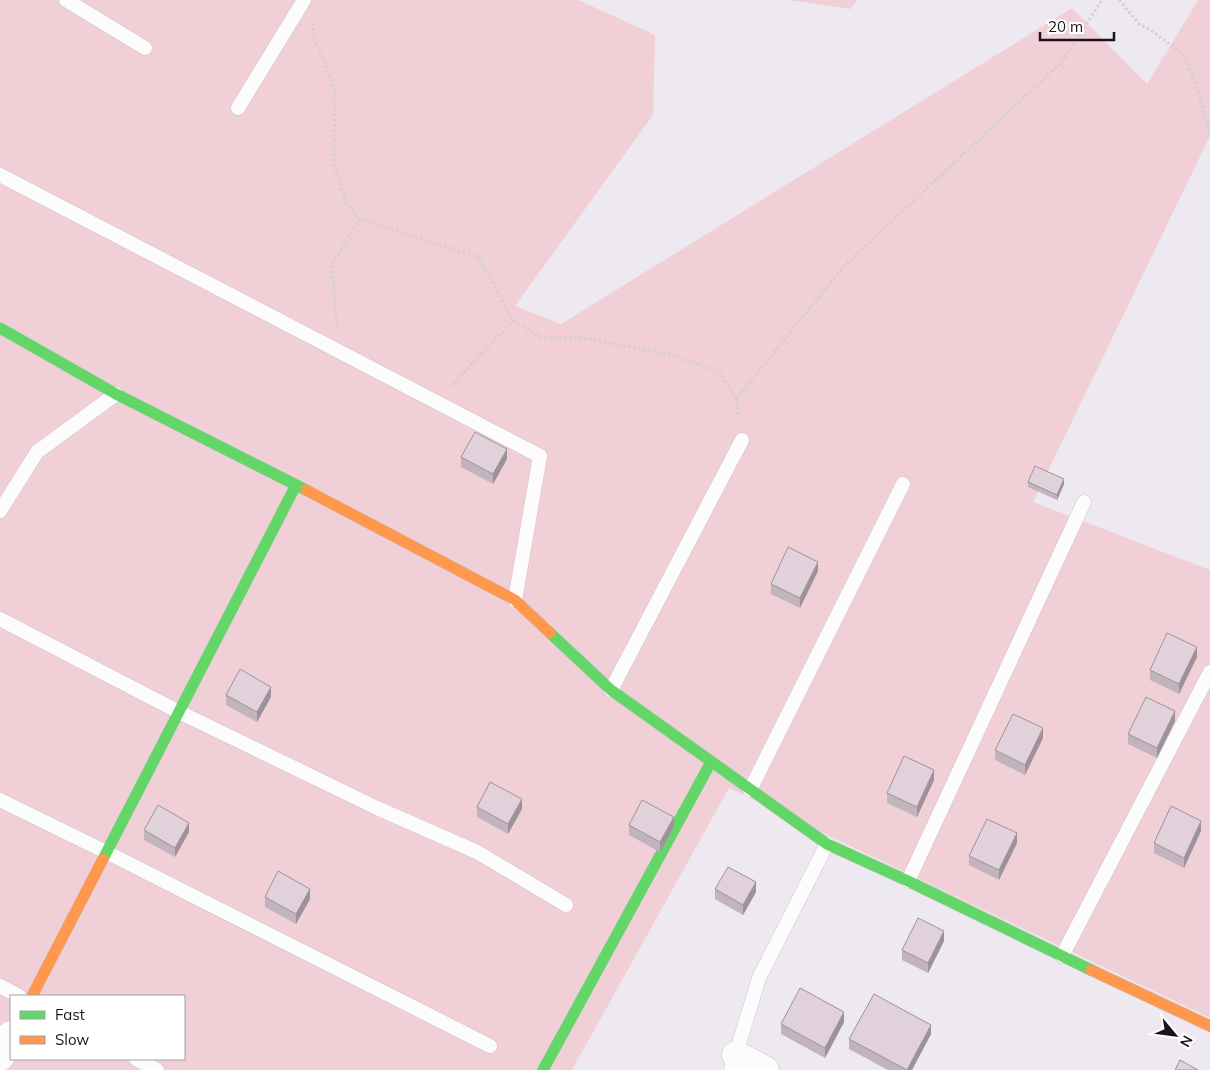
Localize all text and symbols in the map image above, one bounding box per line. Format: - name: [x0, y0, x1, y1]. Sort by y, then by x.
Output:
- scale bar: [1040, 10, 1114, 42]
- text: 20 m: [1048, 17, 1083, 36]
- legend: [10, 995, 185, 1060]
- text: Fast: [55, 1005, 85, 1024]
- north arrow: [1150, 1010, 1200, 1060]
- text: Slow: [55, 1030, 89, 1049]
- text: N: [1176, 1032, 1197, 1050]

